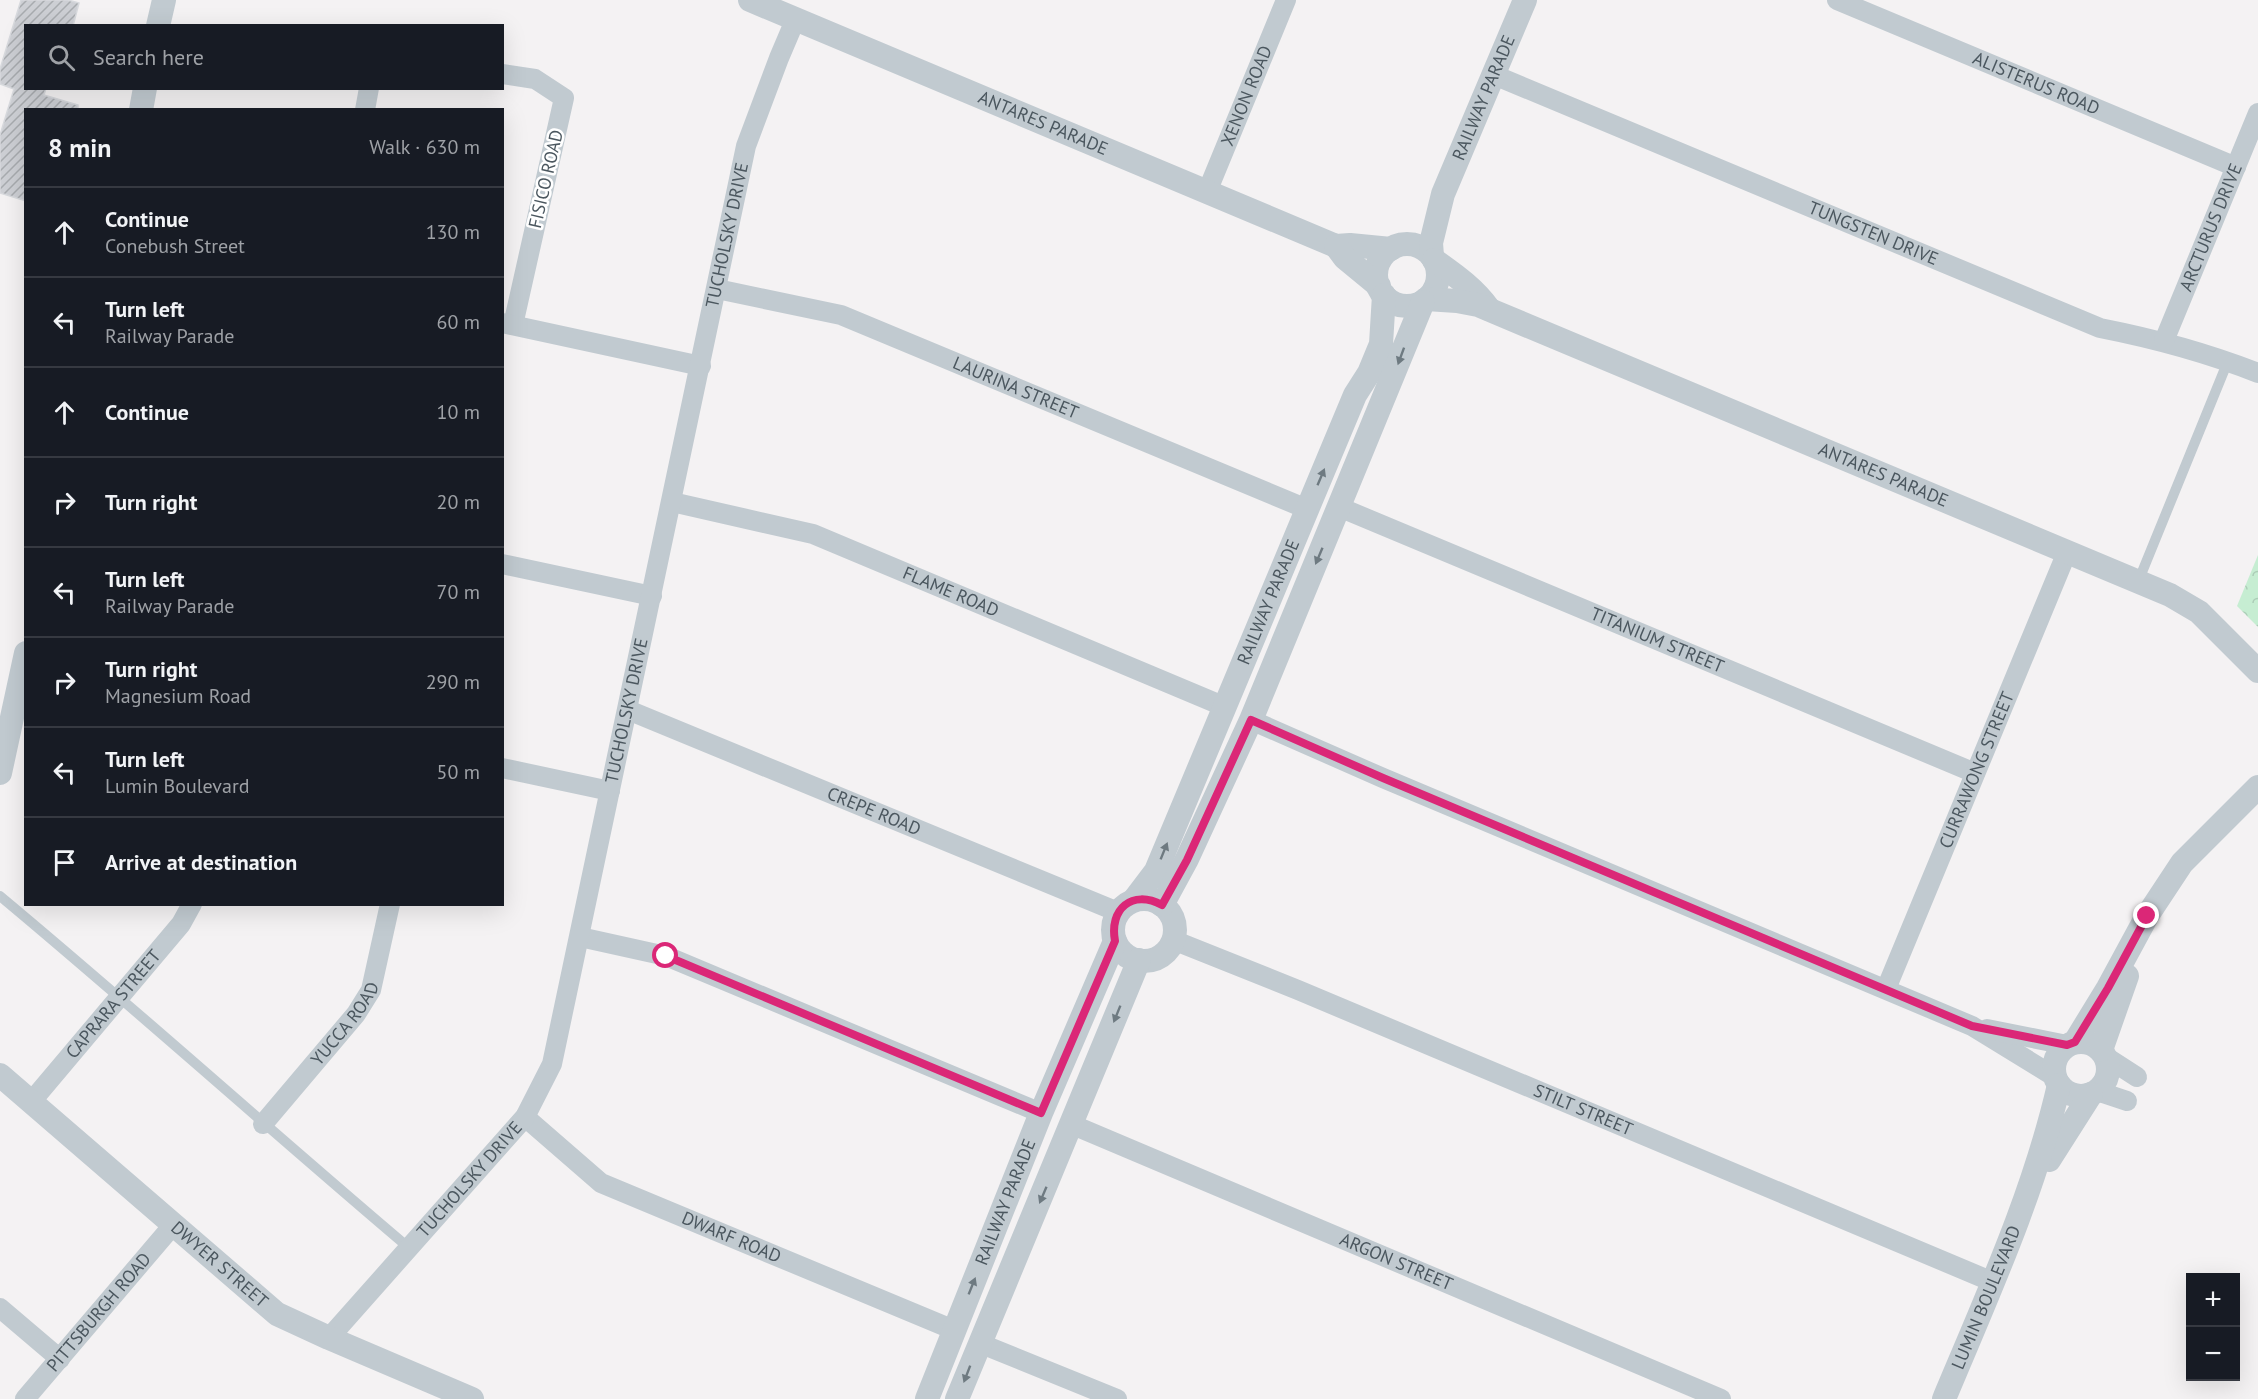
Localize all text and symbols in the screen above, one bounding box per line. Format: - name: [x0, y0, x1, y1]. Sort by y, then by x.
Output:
- search box: [24, 24, 504, 90]
- street label: RAILWAY PARADE: [1447, 31, 1520, 164]
- icon: search: [45, 41, 78, 74]
- street label: XENON ROAD: [1215, 42, 1277, 149]
- text: Search here: [93, 43, 204, 71]
- street label: ALISTERUS ROAD: [1970, 46, 2103, 120]
- street label: ANTARES PARADE: [975, 85, 1112, 160]
- street label: FISICO ROAD: [523, 127, 568, 230]
- text: 8 min: [48, 131, 111, 164]
- text: Walk · 630 m: [369, 134, 480, 160]
- street label: TUCHOLSKY DRIVE: [700, 160, 753, 310]
- street label: ARCTURUS DRIVE: [2174, 160, 2247, 295]
- street label: TUNGSTEN DRIVE: [1805, 196, 1942, 270]
- text: Continue: [105, 205, 189, 233]
- icon: ahead: [48, 216, 81, 249]
- text: 130 m: [426, 219, 480, 245]
- text: Conebush Street: [105, 233, 245, 259]
- text: Turn left: [105, 295, 185, 323]
- icon: left: [48, 306, 81, 339]
- text: 60 m: [437, 309, 480, 335]
- text: Railway Parade: [105, 323, 234, 349]
- one-way arrow: [1395, 347, 1405, 365]
- street label: LAURINA STREET: [950, 351, 1082, 424]
- icon: ahead: [48, 396, 81, 429]
- text: Continue: [105, 398, 189, 426]
- text: 10 m: [437, 399, 480, 425]
- street label: ANTARES PARADE: [1815, 437, 1952, 512]
- one-way arrow: [1316, 468, 1326, 486]
- icon: right: [48, 486, 81, 519]
- text: Turn right: [105, 488, 197, 516]
- text: 20 m: [437, 489, 480, 515]
- street label: RAILWAY PARADE: [1232, 536, 1304, 668]
- one-way arrow: [1314, 547, 1324, 565]
- street label: FLAME ROAD: [899, 561, 1002, 622]
- text: Turn left: [105, 565, 185, 593]
- icon: left: [48, 576, 81, 609]
- text: 70 m: [437, 579, 480, 605]
- text: Railway Parade: [105, 593, 234, 619]
- street label: TITANIUM STREET: [1587, 602, 1728, 678]
- street label: TUCHOLSKY DRIVE: [600, 636, 653, 785]
- text: Turn right: [105, 655, 197, 683]
- icon: right: [48, 666, 81, 699]
- text: 290 m: [426, 669, 480, 695]
- text: Magnesium Road: [105, 683, 251, 709]
- street label: CURRAWONG STREET: [1934, 688, 2019, 852]
- text: Turn left: [105, 745, 185, 773]
- icon: left: [48, 756, 81, 789]
- text: 50 m: [437, 759, 480, 785]
- text: Lumin Boulevard: [105, 773, 249, 799]
- street label: CREPE ROAD: [824, 781, 924, 840]
- one-way arrow: [1159, 841, 1169, 859]
- icon: arrive: [48, 846, 81, 879]
- text: Arrive at destination: [105, 848, 297, 876]
- route end: [2133, 902, 2159, 928]
- route start: [652, 942, 678, 968]
- street label: CAPRARA STREET: [61, 945, 166, 1063]
- street label: YUCCA ROAD: [305, 980, 383, 1070]
- one-way arrow: [1112, 1006, 1122, 1024]
- street label: STILT STREET: [1530, 1078, 1637, 1140]
- street label: TUCHOLSKY DRIVE: [412, 1116, 527, 1242]
- street label: RAILWAY PARADE: [970, 1135, 1040, 1268]
- one-way arrow: [1038, 1186, 1048, 1204]
- street label: DWARF ROAD: [679, 1206, 785, 1268]
- street label: DWYER STREET: [167, 1216, 273, 1312]
- street label: LUMIN BOULEVARD: [1946, 1222, 2025, 1373]
- street label: ARGON STREET: [1337, 1227, 1456, 1295]
- street label: PITTSBURGH ROAD: [41, 1248, 156, 1376]
- map controls: [2186, 1273, 2240, 1381]
- button: +: [2186, 1273, 2240, 1327]
- one-way arrow: [968, 1277, 977, 1295]
- button: −: [2186, 1327, 2240, 1381]
- one-way arrow: [962, 1366, 972, 1384]

